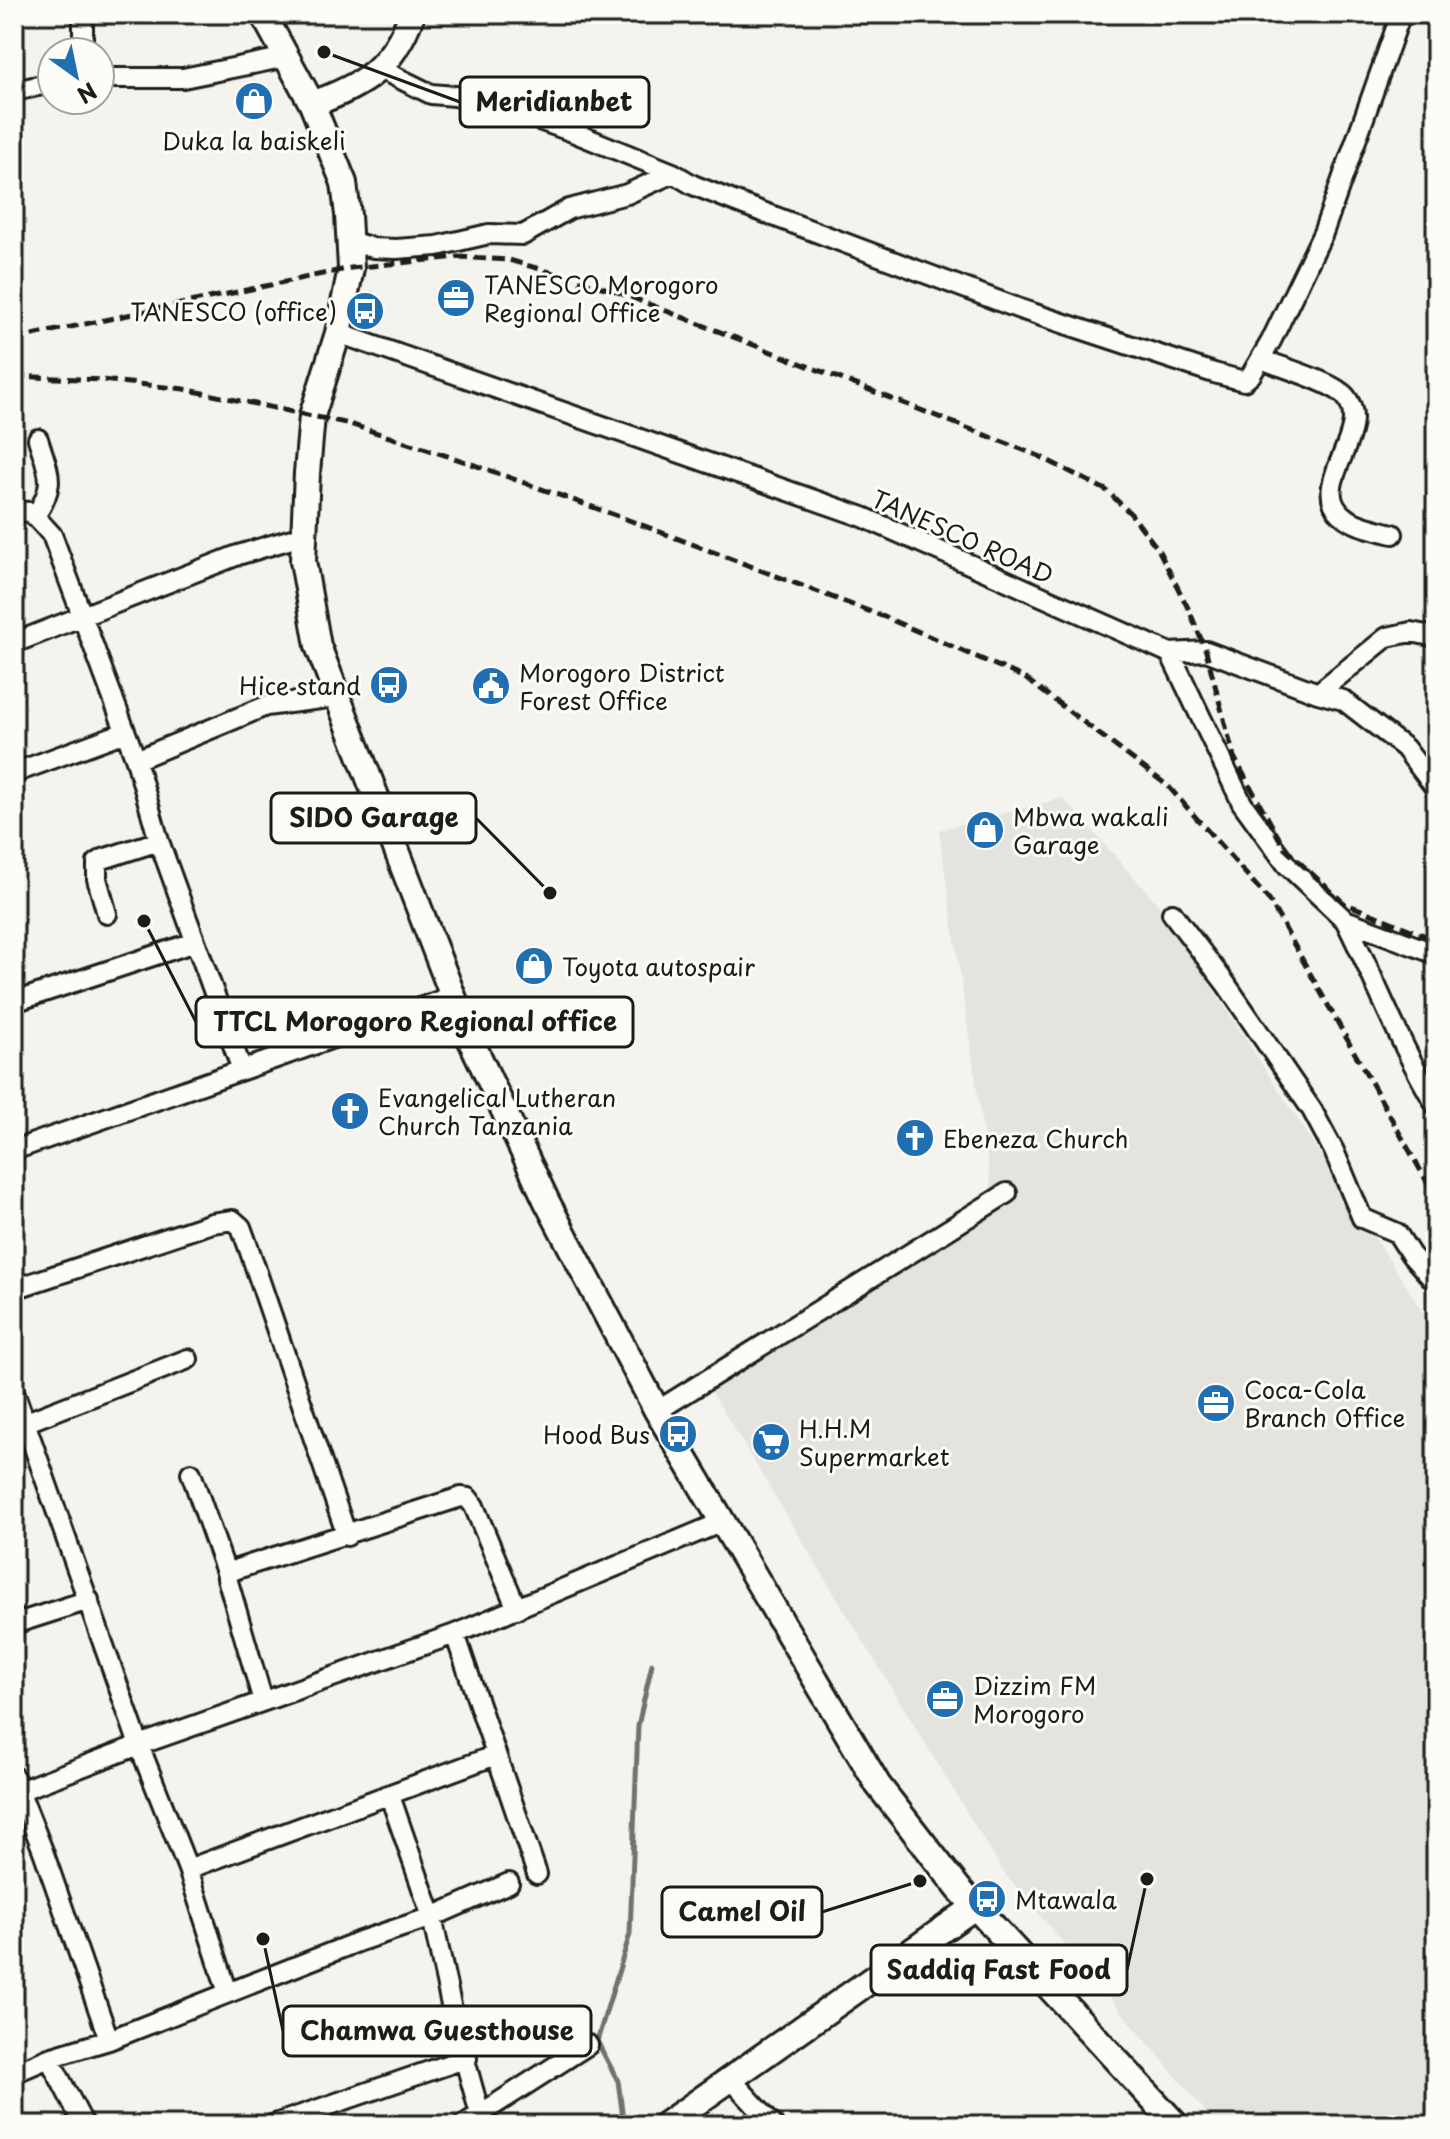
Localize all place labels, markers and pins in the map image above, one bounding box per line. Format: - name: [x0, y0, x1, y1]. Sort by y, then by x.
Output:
- callout: Meridianbet: [460, 77, 649, 127]
- shop icon: Duka la baiskeli: [233, 80, 275, 122]
- place label: Duka la baiskeli: [162, 122, 346, 158]
- place label: TANESCO Morogoro Regional Office: [484, 266, 719, 330]
- office icon: TANESCO Morogoro Regional Office: [435, 277, 477, 319]
- bus stop icon: TANESCO (office): [344, 290, 386, 332]
- place label: TANESCO (office): [130, 293, 337, 329]
- place label: Morogoro District Forest Office: [519, 654, 725, 718]
- bus stop icon: Hice stand: [368, 664, 410, 706]
- public building icon: Morogoro District Forest Office: [470, 665, 512, 707]
- place label: Hice stand: [239, 667, 361, 703]
- callout: SIDO Garage: [271, 793, 476, 843]
- place label: Mbwa wakali Garage: [1013, 798, 1169, 862]
- shop icon: Mbwa wakali Garage: [964, 809, 1006, 851]
- shop icon: Toyota autospair: [513, 945, 555, 987]
- place label: Toyota autospair: [562, 948, 755, 984]
- callout: TTCL Morogoro Regional office: [196, 997, 633, 1047]
- place label: Evangelical Lutheran Church Tanzania: [378, 1079, 616, 1143]
- church icon: Evangelical Lutheran Church Tanzania: [329, 1090, 371, 1132]
- church icon: Ebeneza Church: [894, 1117, 936, 1159]
- place label: Ebeneza Church: [943, 1120, 1129, 1156]
- place label: Coca-Cola Branch Office: [1244, 1371, 1405, 1435]
- office icon: Coca-Cola Branch Office: [1195, 1382, 1237, 1424]
- place label: H.H.M Supermarket: [799, 1410, 950, 1474]
- bus stop icon: Hood Bus: [657, 1413, 699, 1455]
- place label: Hood Bus: [543, 1416, 650, 1452]
- supermarket icon: H.H.M Supermarket: [750, 1421, 792, 1463]
- place label: Dizzim FM Morogoro: [973, 1667, 1096, 1731]
- office icon: Dizzim FM Morogoro: [924, 1678, 966, 1720]
- bus stop icon: Mtawala: [966, 1878, 1008, 1920]
- place label: Mtawala: [1015, 1881, 1117, 1917]
- callout: Camel Oil: [662, 1887, 822, 1937]
- callout: Saddiq Fast Food: [871, 1945, 1127, 1995]
- callout: Chamwa Guesthouse: [283, 2006, 591, 2056]

